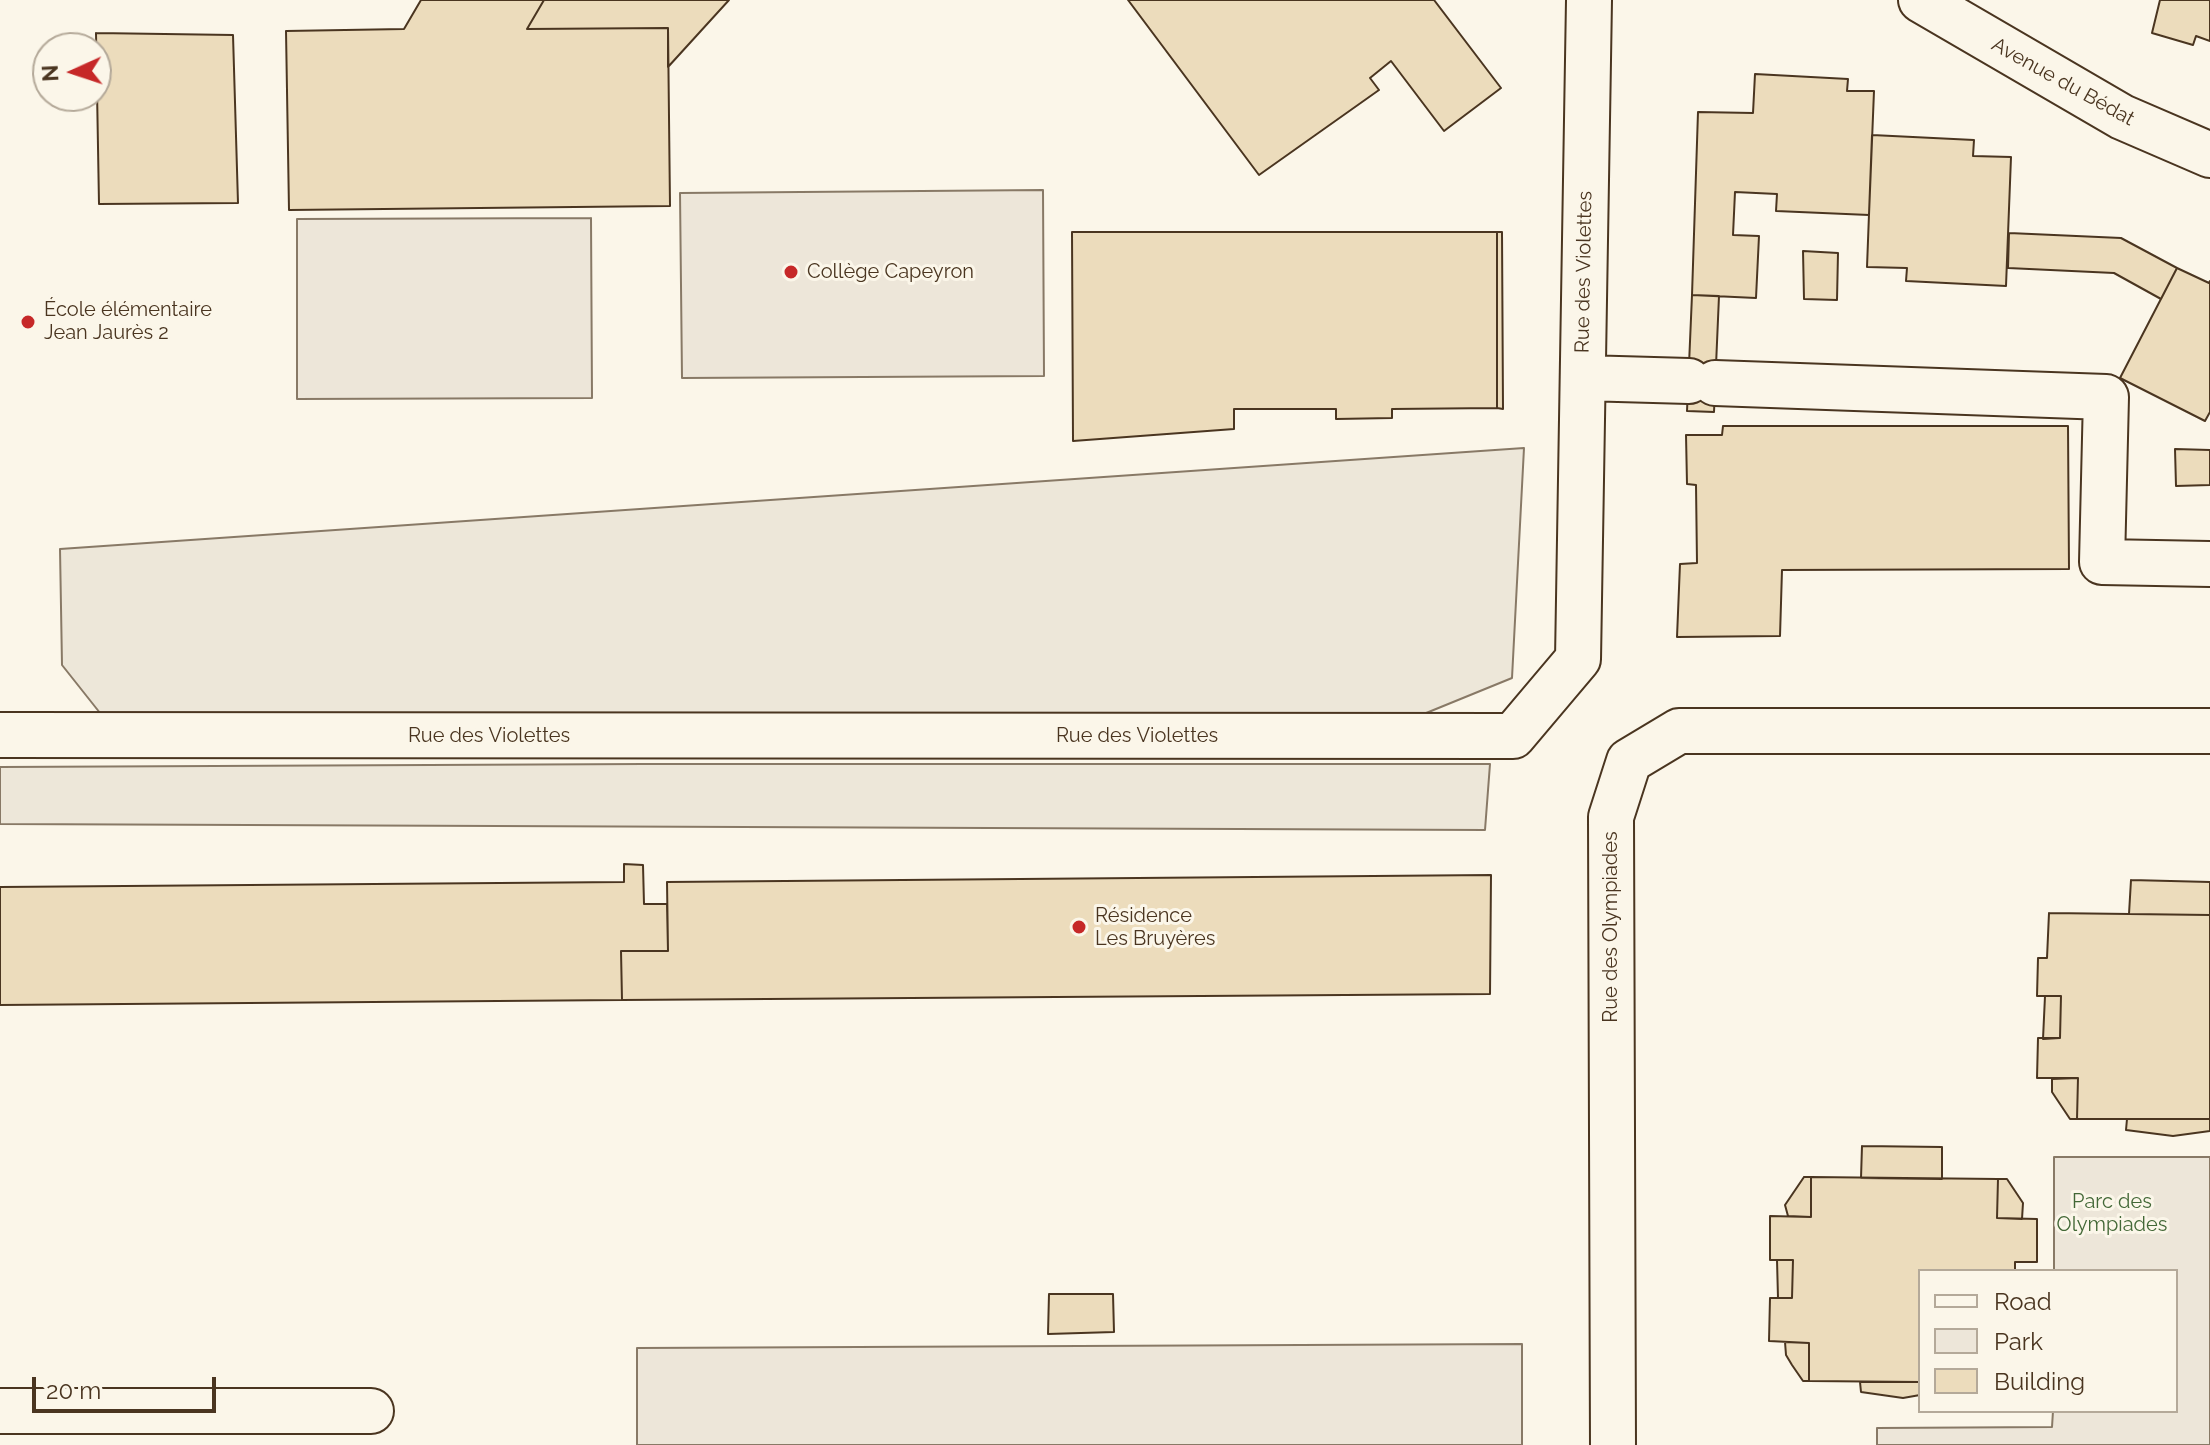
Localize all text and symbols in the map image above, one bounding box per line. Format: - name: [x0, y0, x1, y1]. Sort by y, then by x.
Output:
- north arrow: [32, 32, 112, 112]
- street label: Avenue du Bédat: [1987, 33, 2139, 131]
- text: N: [37, 64, 63, 82]
- street label: Rue des Violettes: [1571, 191, 1597, 353]
- place label: Collège Capeyron: [807, 260, 974, 284]
- marker: Collège Capeyron: [782, 263, 800, 281]
- place label: École élémentaire Jean Jaurès 2: [44, 298, 212, 345]
- marker: École élémentaire Jean Jaurès 2: [19, 313, 37, 331]
- street label: Rue des Violettes: [408, 724, 570, 748]
- street label: Rue des Violettes: [1056, 724, 1218, 748]
- street label: Rue des Olympiades: [1599, 831, 1623, 1023]
- place label: Résidence Les Bruyères: [1095, 904, 1215, 951]
- marker: Résidence Les Bruyères: [1070, 918, 1088, 936]
- park label: Parc des Olympiades: [2057, 1190, 2167, 1237]
- legend: [1918, 1269, 2178, 1413]
- text: Road: [1994, 1287, 2052, 1316]
- text: Park: [1994, 1327, 2043, 1356]
- scale bar: [36, 1361, 220, 1411]
- text: Building: [1994, 1367, 2085, 1396]
- text: 20 m: [46, 1376, 101, 1405]

